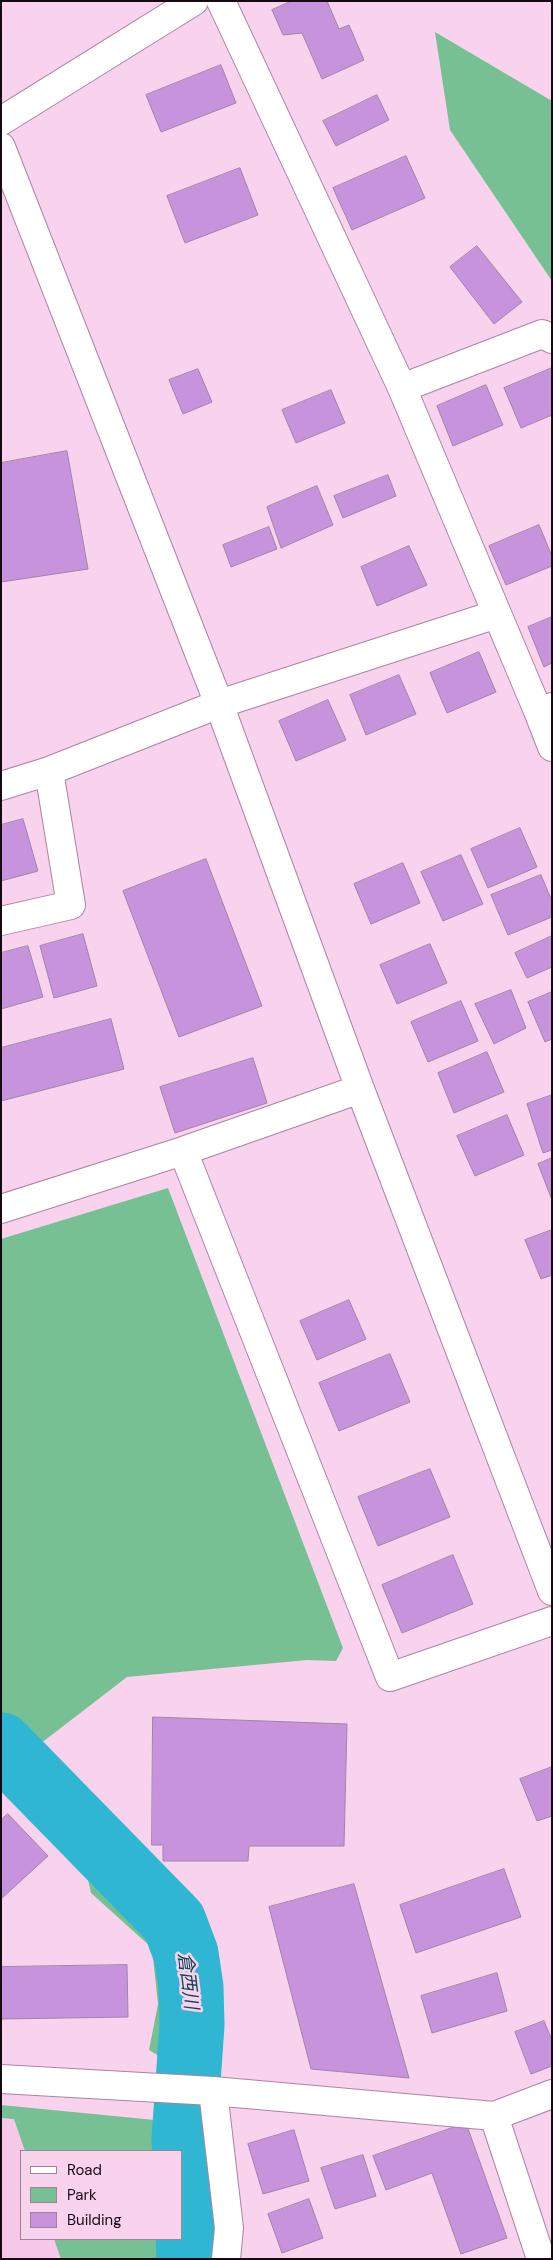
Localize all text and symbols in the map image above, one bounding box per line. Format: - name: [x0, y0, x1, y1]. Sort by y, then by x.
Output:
- water label: 倉西川: [172, 1951, 202, 2011]
- legend: [20, 2150, 182, 2240]
- text: Road: [67, 2160, 102, 2180]
- text: Park: [67, 2185, 97, 2205]
- text: Building: [67, 2210, 122, 2230]

